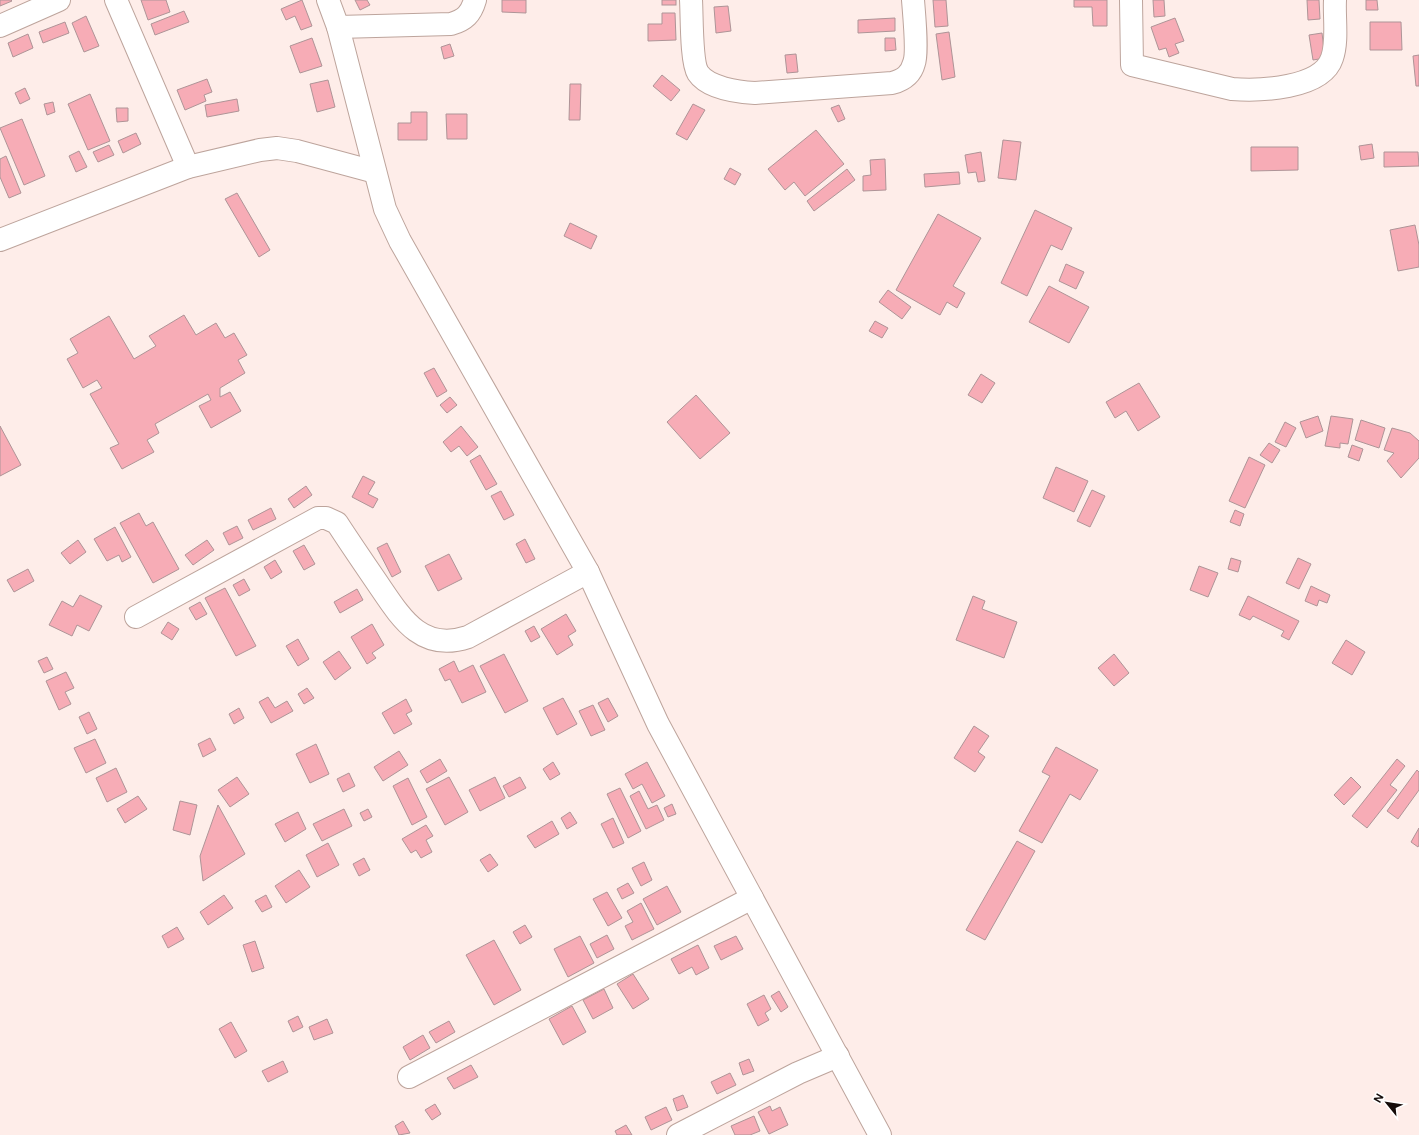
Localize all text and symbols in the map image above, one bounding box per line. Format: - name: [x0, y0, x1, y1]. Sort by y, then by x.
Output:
- north arrow: [1367, 1083, 1407, 1123]
- text: N: [1371, 1091, 1387, 1105]

